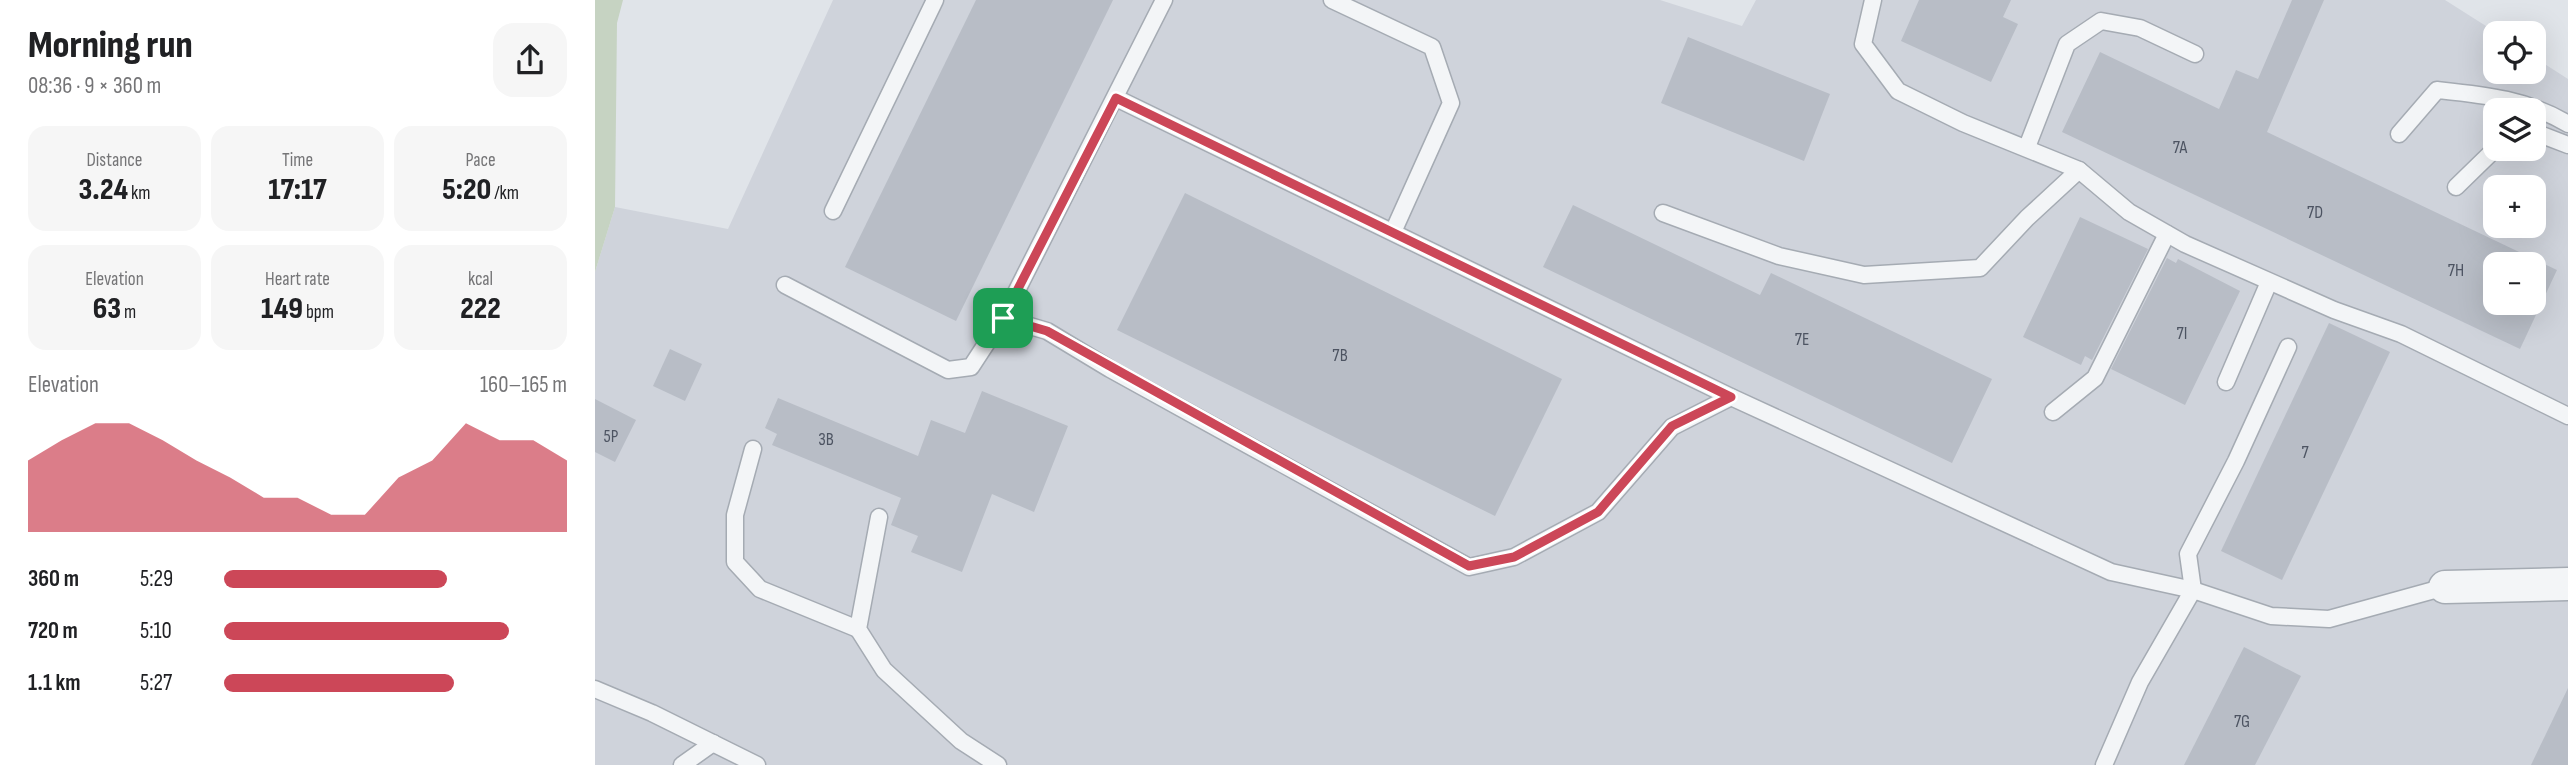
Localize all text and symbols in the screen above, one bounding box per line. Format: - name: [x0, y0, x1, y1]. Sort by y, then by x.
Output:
- map controls: [2483, 21, 2546, 315]
- button: locate: [2483, 21, 2546, 84]
- text: Morning run: [28, 23, 193, 68]
- button: share: [493, 23, 567, 97]
- text: 08:36 · 9 × 360 m: [28, 72, 161, 100]
- button: layers: [2483, 98, 2546, 161]
- house number: 7A: [2173, 137, 2188, 158]
- text: Distance: [86, 149, 143, 172]
- text: Time: [282, 149, 313, 172]
- text: Pace: [465, 149, 496, 172]
- text: 3.24: [78, 172, 128, 208]
- text: 17:17: [268, 172, 327, 208]
- text: 5:20: [442, 172, 491, 208]
- button: +: [2483, 175, 2546, 238]
- text: km: [128, 182, 151, 205]
- text: /km: [491, 182, 519, 205]
- house number: 7D: [2307, 202, 2323, 223]
- button: −: [2483, 252, 2546, 315]
- house number: 7H: [2448, 260, 2464, 281]
- text: Elevation: [85, 268, 144, 291]
- text: Heart rate: [265, 268, 330, 291]
- text: kcal: [468, 268, 493, 291]
- pin: [973, 288, 1033, 348]
- text: 63: [93, 291, 121, 327]
- text: 149: [261, 291, 303, 327]
- text: 222: [460, 291, 501, 327]
- icon: arrive: [984, 299, 1022, 337]
- text: m: [121, 301, 136, 324]
- text: bpm: [303, 301, 334, 324]
- house number: 7I: [2177, 323, 2187, 344]
- house number: 7E: [1795, 329, 1809, 350]
- house number: 7B: [1332, 345, 1348, 366]
- text: Elevation: [28, 371, 99, 399]
- text: 160–165 m: [480, 371, 567, 399]
- house number: 5P: [604, 426, 619, 447]
- house number: 3B: [818, 429, 834, 450]
- house number: 7: [2301, 442, 2309, 463]
- text: 360 m: [28, 565, 79, 593]
- text: 5:29: [140, 565, 173, 593]
- text: 720 m: [28, 617, 78, 645]
- text: 5:10: [140, 617, 172, 645]
- text: 1.1 km: [28, 669, 81, 697]
- text: 5:27: [140, 669, 172, 697]
- house number: 7G: [2234, 711, 2250, 732]

